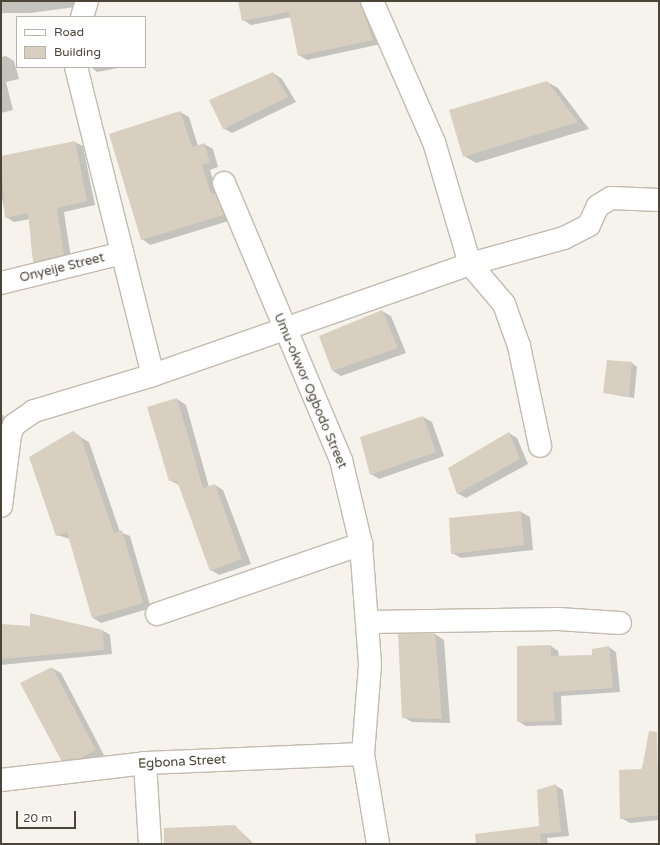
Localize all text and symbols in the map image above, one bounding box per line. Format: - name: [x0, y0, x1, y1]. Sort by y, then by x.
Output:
- legend: [16, 16, 146, 68]
- text: Road: [54, 25, 84, 39]
- text: Building: [54, 45, 101, 59]
- street label: Onyeije Street: [18, 250, 106, 286]
- street label: Umu-okwor Ogbodo Street: [270, 311, 350, 471]
- street label: Egbona Street: [138, 752, 226, 772]
- scale bar: [18, 803, 78, 829]
- text: 20 m: [23, 811, 52, 825]

